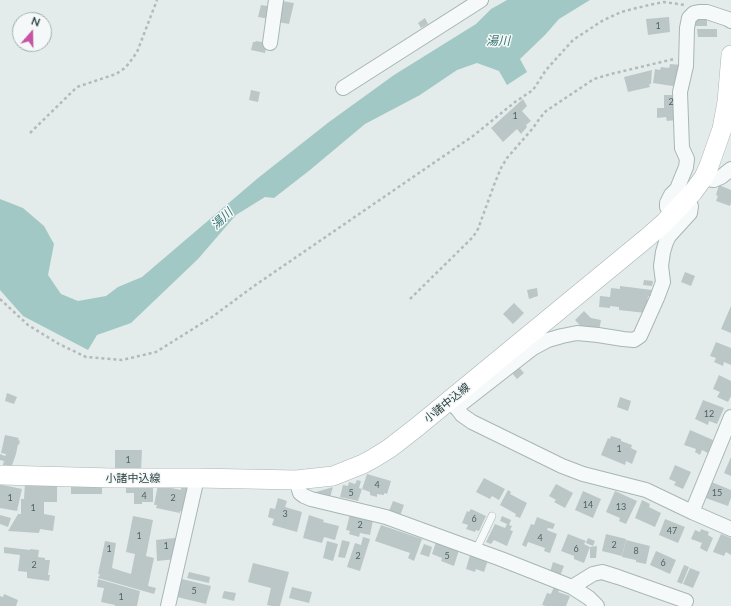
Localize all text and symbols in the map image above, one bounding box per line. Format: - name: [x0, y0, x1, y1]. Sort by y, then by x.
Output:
- north arrow: [12, 12, 52, 52]
- text: N: [30, 14, 42, 29]
- house number: 1: [655, 21, 661, 31]
- water label: 湯川: [486, 34, 510, 48]
- house number: 2: [668, 97, 674, 107]
- house number: 1: [512, 111, 518, 121]
- water label: 湯川: [208, 205, 236, 233]
- street label: 小諸中込線: [421, 381, 473, 425]
- house number: 12: [704, 409, 714, 419]
- house number: 1: [616, 444, 622, 454]
- house number: 1: [125, 455, 131, 465]
- street label: 小諸中込線: [106, 471, 160, 485]
- house number: 4: [374, 480, 380, 490]
- house number: 5: [348, 488, 354, 498]
- house number: 15: [712, 488, 722, 498]
- house number: 4: [141, 491, 147, 501]
- house number: 1: [7, 493, 13, 503]
- house number: 2: [170, 493, 176, 503]
- house number: 14: [583, 500, 593, 510]
- house number: 13: [616, 502, 626, 512]
- house number: 1: [30, 503, 36, 513]
- house number: 3: [282, 509, 288, 519]
- house number: 6: [471, 514, 477, 524]
- house number: 2: [357, 520, 363, 530]
- house number: 47: [667, 526, 677, 536]
- house number: 1: [136, 531, 142, 541]
- house number: 4: [537, 533, 543, 543]
- house number: 2: [611, 540, 617, 550]
- house number: 1: [163, 541, 169, 551]
- house number: 1: [106, 544, 112, 554]
- house number: 6: [573, 544, 579, 554]
- house number: 8: [633, 546, 639, 556]
- house number: 2: [355, 551, 361, 561]
- house number: 5: [444, 551, 450, 561]
- house number: 6: [660, 558, 666, 568]
- house number: 2: [31, 560, 37, 570]
- house number: 5: [191, 586, 197, 596]
- house number: 1: [118, 592, 124, 602]

